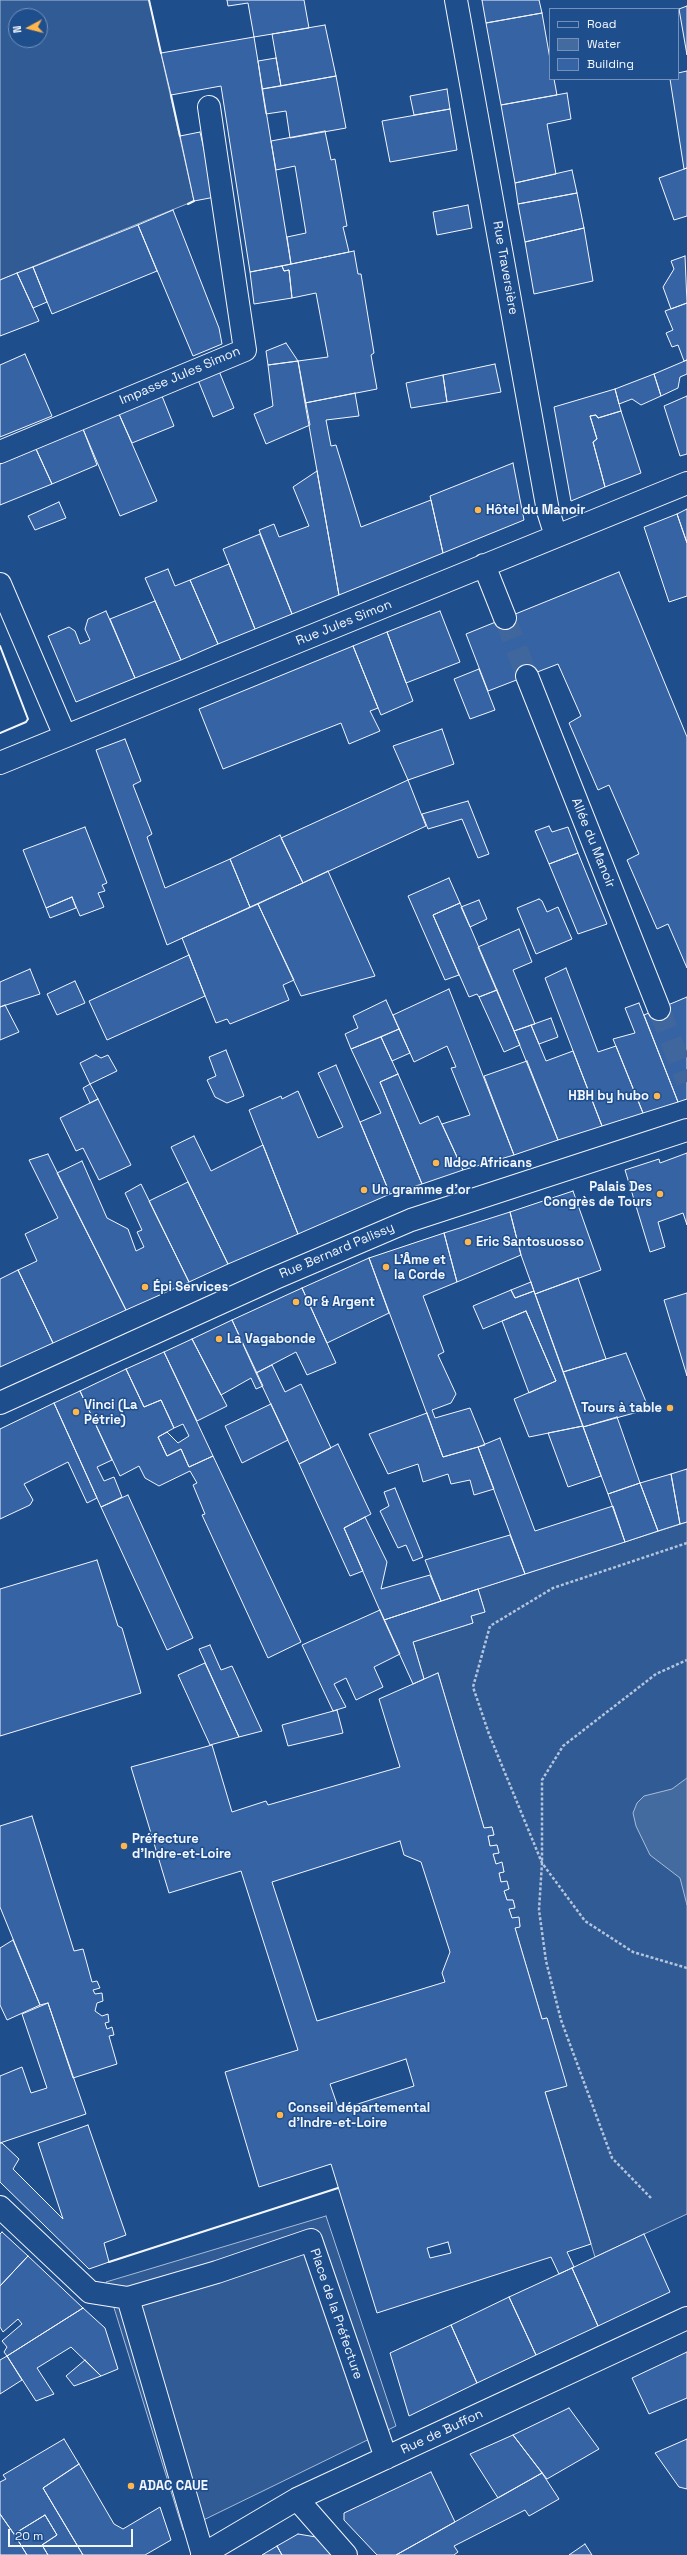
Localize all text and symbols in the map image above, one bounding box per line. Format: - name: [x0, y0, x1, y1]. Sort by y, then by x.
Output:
- north arrow: [8, 8, 48, 48]
- legend: [549, 8, 679, 80]
- text: Road: [587, 16, 616, 32]
- text: N: [10, 25, 24, 34]
- text: Water: [587, 36, 621, 52]
- text: Building: [587, 56, 634, 72]
- street label: Rue Traversière: [489, 220, 521, 316]
- street label: Impasse Jules Simon: [117, 343, 243, 409]
- place label: Hôtel du Manoir: [486, 502, 585, 518]
- marker: Hôtel du Manoir: [473, 505, 483, 515]
- street label: Rue Jules Simon: [294, 597, 394, 649]
- street label: Allée du Manoir: [568, 796, 618, 890]
- place label: HBH by hubo: [568, 1088, 649, 1104]
- marker: HBH by hubo: [652, 1091, 662, 1101]
- place label: Ndoc Africans: [444, 1155, 532, 1171]
- marker: Ndoc Africans: [431, 1158, 441, 1168]
- place label: Palais Des Congrès de Tours: [544, 1179, 652, 1210]
- place label: Un gramme d'or: [372, 1182, 471, 1198]
- marker: Un gramme d'or: [359, 1185, 369, 1195]
- marker: Palais Des Congrès de Tours: [655, 1189, 665, 1199]
- street label: Rue Bernard Palissy: [277, 1220, 397, 1282]
- place label: Eric Santosuosso: [476, 1234, 584, 1250]
- marker: Eric Santosuosso: [463, 1237, 473, 1247]
- place label: L'Âme et la Corde: [394, 1252, 446, 1283]
- marker: L'Âme et la Corde: [381, 1262, 391, 1272]
- place label: Épi Services: [153, 1279, 228, 1295]
- marker: Épi Services: [140, 1282, 150, 1292]
- place label: Or & Argent: [304, 1294, 375, 1310]
- marker: Or & Argent: [291, 1297, 301, 1307]
- place label: La Vagabonde: [227, 1331, 316, 1347]
- marker: La Vagabonde: [214, 1334, 224, 1344]
- place label: Vinci (La Pétrie): [84, 1397, 138, 1428]
- place label: Tours à table: [581, 1400, 662, 1416]
- marker: Tours à table: [665, 1403, 675, 1413]
- marker: Vinci (La Pétrie): [71, 1407, 81, 1417]
- place label: Préfecture d'Indre-et-Loire: [132, 1831, 231, 1862]
- marker: Préfecture d'Indre-et-Loire: [119, 1841, 129, 1851]
- place label: Conseil départemental d'Indre-et-Loire: [288, 2100, 430, 2131]
- marker: Conseil départemental d'Indre-et-Loire: [275, 2110, 285, 2120]
- street label: Place de la Préfecture: [306, 2247, 366, 2381]
- street label: Rue de Buffon: [398, 2406, 486, 2458]
- place label: ADAC CAUE: [139, 2478, 208, 2494]
- marker: ADAC CAUE: [126, 2481, 136, 2491]
- scale bar: [10, 2521, 135, 2547]
- text: 20 m: [15, 2528, 43, 2544]

